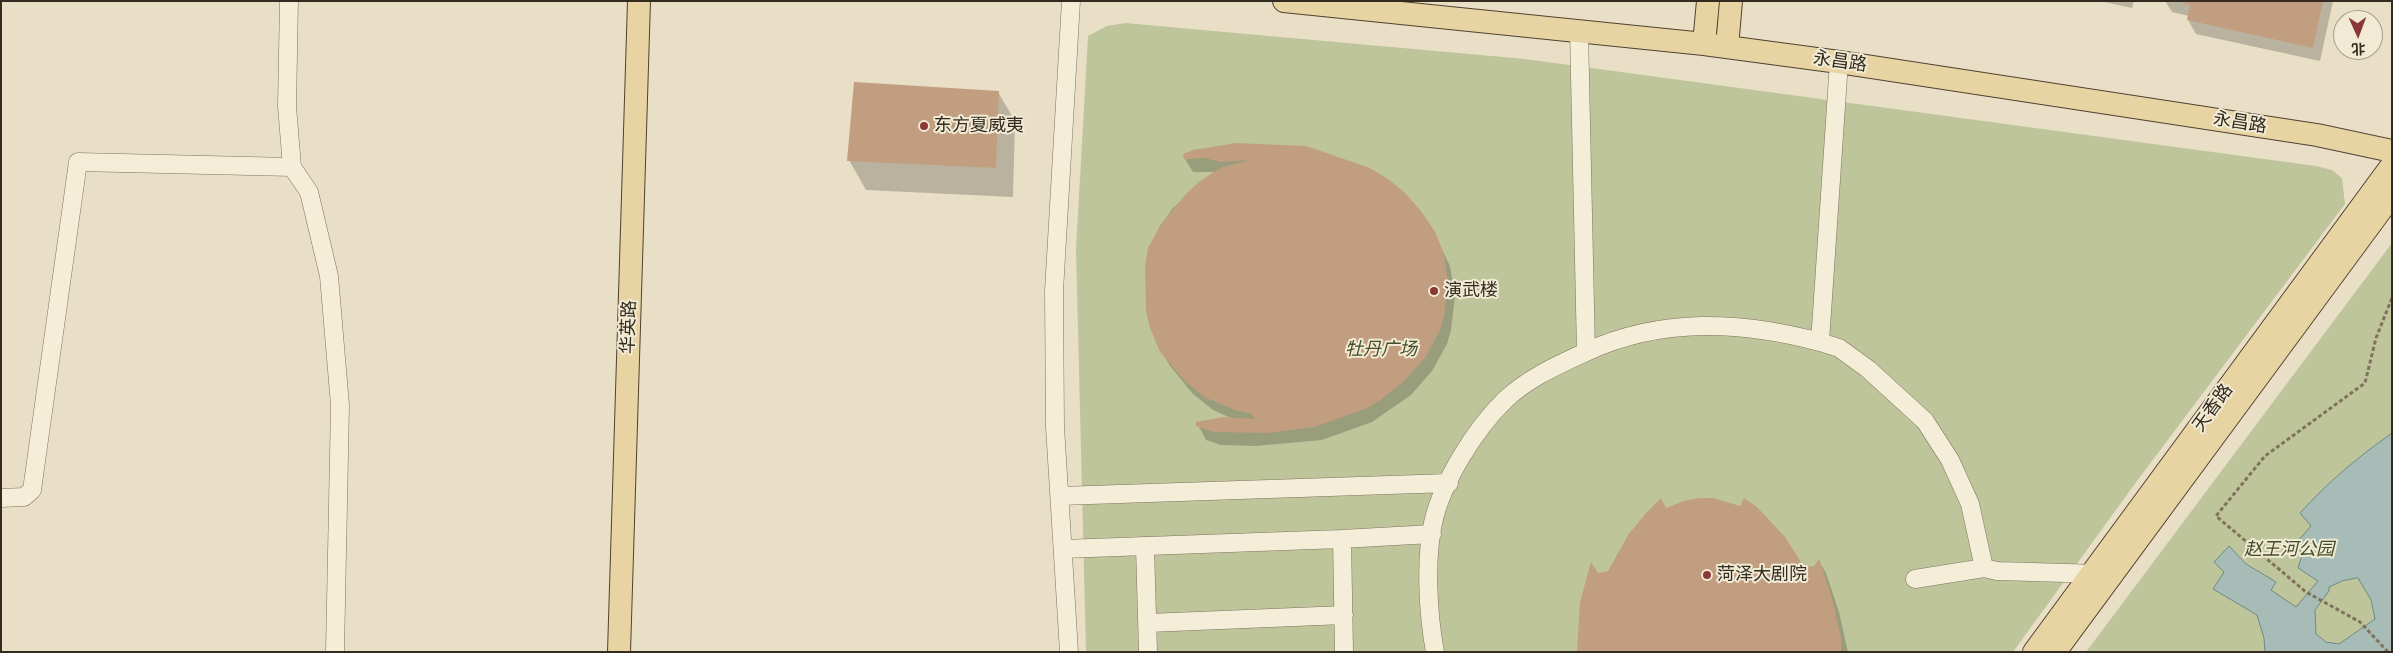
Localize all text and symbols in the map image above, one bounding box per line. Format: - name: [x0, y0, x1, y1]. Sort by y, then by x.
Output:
- north arrow: [2333, 10, 2383, 60]
- text: 北: [2351, 40, 2366, 58]
- street label: 永昌路: [1812, 48, 1868, 76]
- street label: 永昌路: [2212, 108, 2268, 138]
- place label: 东方夏威夷: [934, 115, 1024, 137]
- marker: 东方夏威夷: [918, 120, 930, 132]
- place label: 演武楼: [1444, 280, 1498, 302]
- marker: 演武楼: [1428, 285, 1440, 297]
- street label: 华英路: [617, 300, 641, 354]
- park label: 牡丹广场: [1345, 339, 1417, 361]
- street label: 天香路: [2188, 380, 2238, 436]
- park label: 赵王河公园: [2244, 539, 2334, 561]
- place label: 菏泽大剧院: [1717, 564, 1807, 586]
- marker: 菏泽大剧院: [1701, 569, 1713, 581]

